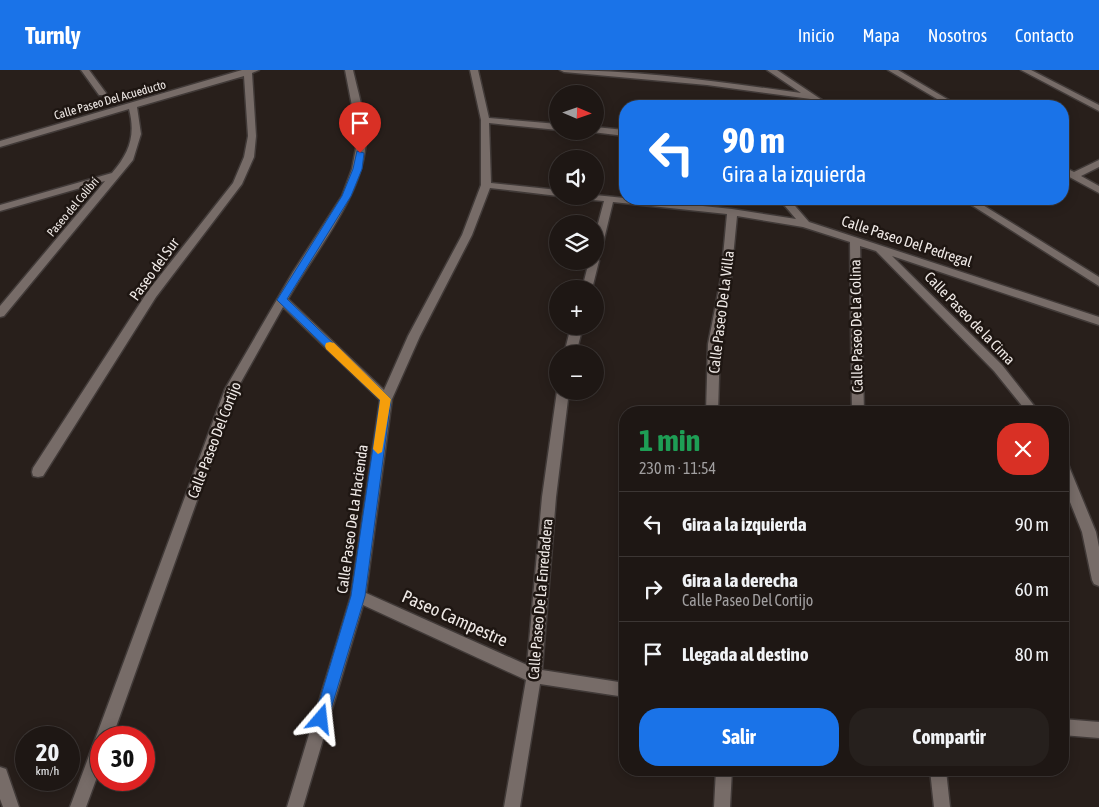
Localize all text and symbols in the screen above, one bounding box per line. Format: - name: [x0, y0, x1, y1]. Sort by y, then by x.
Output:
- text: Turnly: [25, 22, 81, 49]
- text: Inicio: [798, 25, 834, 46]
- text: Mapa: [862, 25, 900, 46]
- text: Nosotros: [928, 25, 987, 46]
- text: Contacto: [1015, 25, 1074, 46]
- street label: Calle Paseo Del Acueducto: [52, 77, 168, 123]
- north arrow: [549, 85, 604, 140]
- map controls: [549, 85, 604, 400]
- pin: [339, 102, 381, 153]
- icon: arrive: [346, 109, 374, 137]
- icon: left: [639, 120, 704, 185]
- text: 90 m: [722, 120, 785, 160]
- button: sound: [549, 150, 604, 205]
- text: Gira a la izquierda: [722, 161, 866, 187]
- street label: Paseo del Colibrí: [44, 174, 102, 239]
- street label: Calle Paseo Del Pedregal: [840, 212, 974, 270]
- button: layers: [549, 215, 604, 270]
- street label: Paseo del Sur: [126, 234, 183, 304]
- street label: Calle Paseo De La Villa: [705, 250, 737, 374]
- street label: Calle Paseo De La Colina: [846, 259, 866, 393]
- street label: Calle Paseo de la Cima: [921, 268, 1019, 368]
- button: +: [549, 280, 604, 335]
- button: −: [549, 345, 604, 400]
- street label: Calle Paseo Del Cortijo: [184, 379, 244, 501]
- text: 1 min: [639, 423, 700, 457]
- button: close: [997, 423, 1049, 475]
- street label: Calle Paseo De La Hacienda: [333, 443, 371, 595]
- text: 230 m · 11:54: [639, 459, 716, 477]
- icon: left: [639, 510, 667, 538]
- text: Gira a la izquierda: [682, 513, 807, 535]
- text: 90 m: [1015, 513, 1049, 535]
- street label: Calle Paseo De La Enredadera: [524, 518, 556, 680]
- text: Gira a la derecha: [682, 569, 798, 591]
- icon: right: [639, 575, 667, 603]
- text: 60 m: [1015, 578, 1049, 600]
- street label: Paseo Campestre: [399, 585, 511, 651]
- text: Calle Paseo Del Cortijo: [682, 591, 813, 609]
- icon: arrive: [639, 640, 667, 668]
- text: Llegada al destino: [682, 643, 809, 665]
- text: 80 m: [1015, 643, 1049, 665]
- position arrow: [294, 692, 346, 744]
- button: Salir: [639, 708, 839, 766]
- button: Compartir: [849, 708, 1049, 766]
- speed limit sign: 30: [90, 726, 155, 791]
- text: 20: [36, 738, 59, 766]
- text: km/h: [36, 764, 59, 778]

